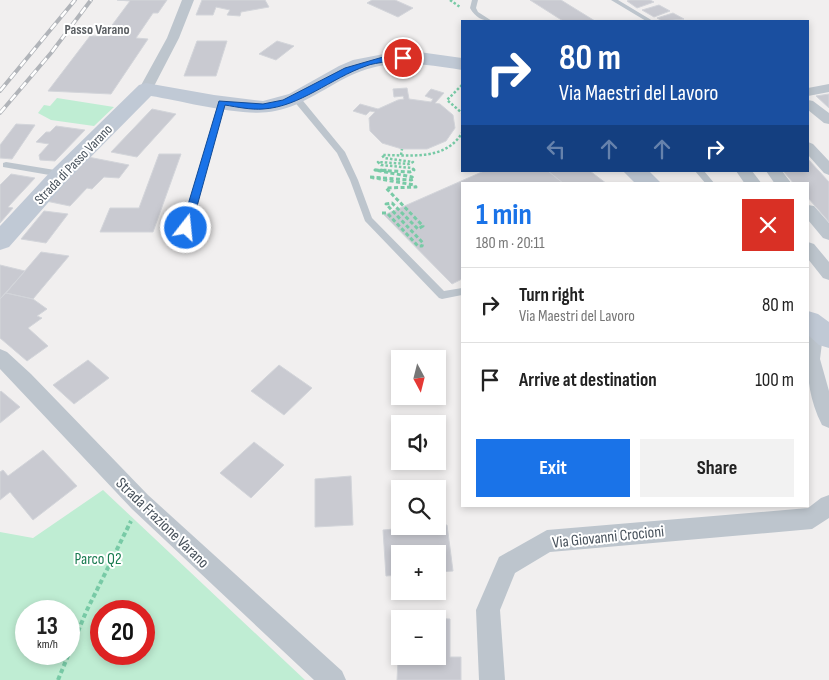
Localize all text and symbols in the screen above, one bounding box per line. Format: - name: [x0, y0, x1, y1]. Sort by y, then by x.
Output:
- district label: Passo Varano: [64, 21, 130, 38]
- pin: [382, 37, 424, 79]
- text: 80 m: [559, 37, 621, 80]
- icon: right: [476, 40, 541, 105]
- icon: arrive: [389, 44, 417, 72]
- text: Via Maestri del Lavoro: [559, 80, 718, 107]
- street label: Strada di Passo Varano: [31, 121, 116, 208]
- icon: left: [542, 135, 570, 163]
- icon: ahead: [595, 135, 623, 163]
- icon: ahead: [648, 135, 676, 163]
- icon: right: [701, 135, 729, 163]
- text: 1 min: [476, 197, 532, 233]
- button: close: [742, 199, 794, 251]
- position arrow: [159, 201, 211, 253]
- text: 180 m · 20:11: [476, 234, 545, 253]
- text: Turn right: [519, 284, 584, 307]
- icon: right: [476, 291, 504, 319]
- text: 80 m: [762, 294, 794, 317]
- text: Via Maestri del Lavoro: [519, 307, 635, 326]
- north arrow: [391, 350, 446, 405]
- map controls: [391, 350, 446, 665]
- icon: arrive: [476, 366, 504, 394]
- text: Arrive at destination: [519, 369, 657, 392]
- text: 100 m: [755, 369, 794, 392]
- button: sound: [391, 415, 446, 470]
- button: Exit: [476, 439, 630, 497]
- button: Share: [640, 439, 794, 497]
- street label: Strada Frazione Varano: [111, 474, 213, 572]
- button: search: [391, 480, 446, 535]
- street label: Via Giovanni Crocioni: [551, 522, 665, 553]
- button: +: [391, 545, 446, 600]
- park label: Parco Q2: [74, 550, 122, 569]
- speed limit sign: 20: [90, 600, 155, 665]
- button: −: [391, 610, 446, 665]
- text: 13: [37, 611, 58, 642]
- text: km/h: [37, 637, 58, 652]

